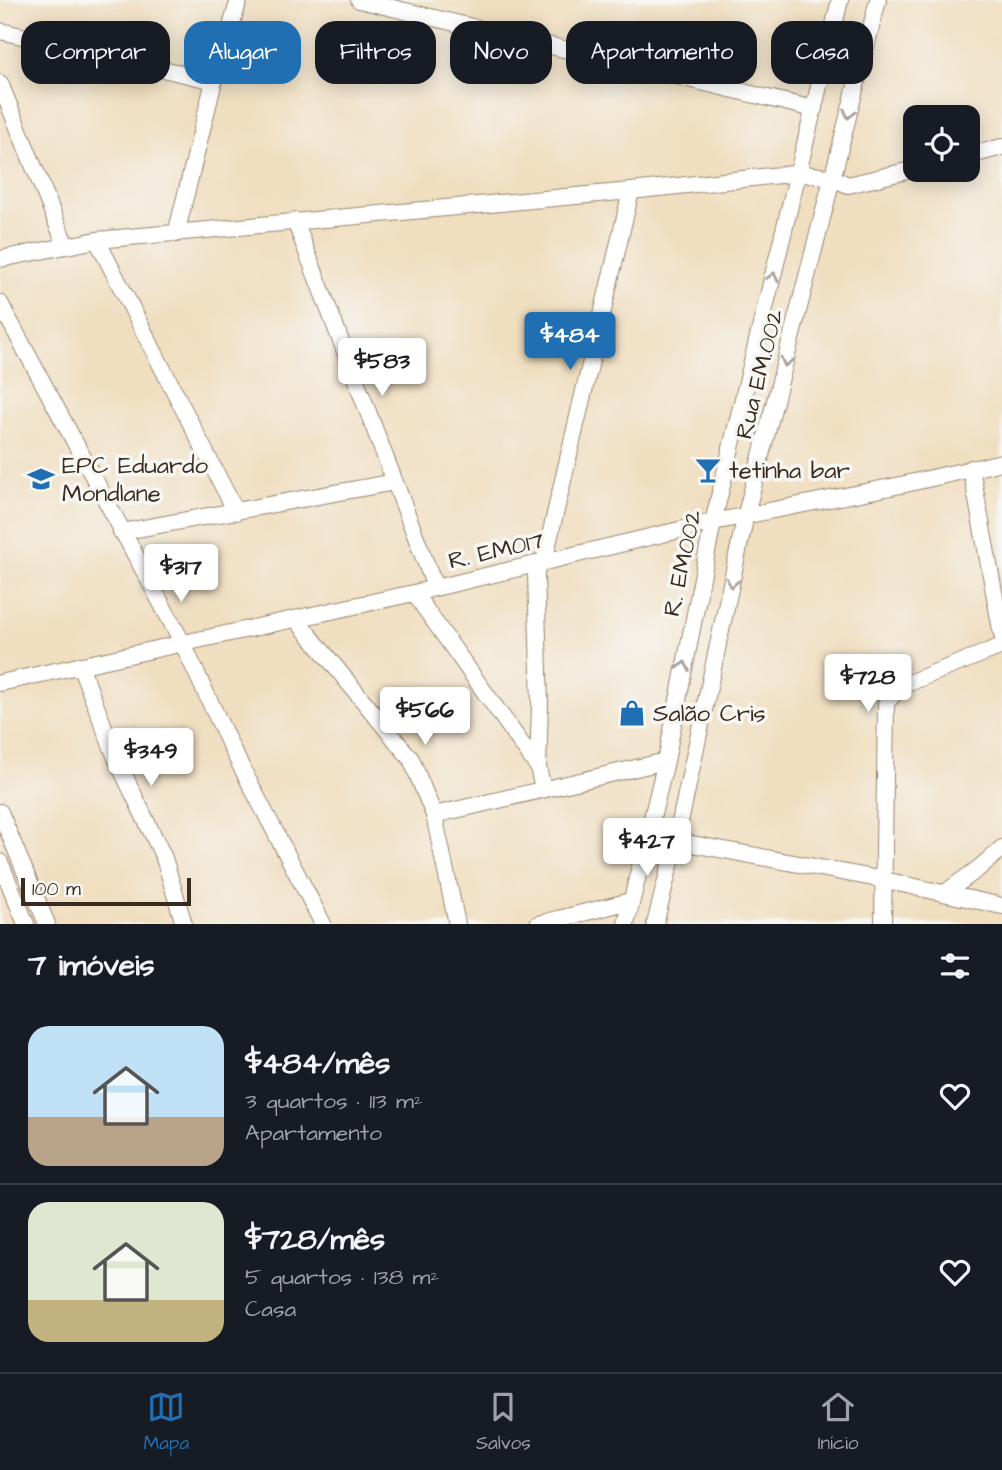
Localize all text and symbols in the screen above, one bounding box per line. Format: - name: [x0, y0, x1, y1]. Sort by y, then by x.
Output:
- chip: Comprar: [21, 21, 170, 84]
- chip: Alugar: [184, 21, 301, 84]
- chip: Filtros: [315, 21, 436, 84]
- chip: Novo: [450, 21, 552, 84]
- chip: Apartamento: [566, 21, 757, 84]
- chip: Casa: [771, 21, 873, 84]
- map controls: [903, 105, 980, 182]
- button: locate: [903, 105, 980, 182]
- one-way arrow: [843, 108, 857, 120]
- one-way arrow: [765, 272, 779, 284]
- street label: Rua EM.002: [727, 306, 793, 443]
- pin: $484: [529, 312, 611, 372]
- text: $484: [540, 319, 600, 351]
- pin: $583: [341, 338, 423, 398]
- text: $583: [354, 345, 410, 377]
- one-way arrow: [779, 356, 794, 368]
- place label: EPC Eduardo Mondlane: [62, 449, 209, 511]
- place label: tetinha bar: [729, 454, 850, 488]
- bar icon: tetinha bar: [693, 455, 723, 485]
- school or university icon: EPC Eduardo Mondlane: [26, 464, 56, 494]
- street label: R. EM002: [655, 507, 711, 620]
- street label: R. EM017: [445, 523, 548, 578]
- pin: $317: [140, 544, 222, 604]
- text: $317: [160, 551, 202, 583]
- one-way arrow: [725, 577, 740, 589]
- pin: $728: [827, 654, 909, 714]
- one-way arrow: [676, 660, 691, 672]
- text: $728: [840, 661, 896, 693]
- pin: $566: [384, 688, 466, 747]
- text: $566: [396, 694, 454, 726]
- place label: Salão Cris: [653, 697, 766, 731]
- shop icon: Salão Cris: [617, 698, 647, 728]
- pin: $349: [110, 728, 192, 788]
- text: $349: [124, 735, 178, 767]
- pin: $427: [606, 818, 688, 878]
- text: $427: [619, 825, 675, 857]
- scale bar: [21, 875, 191, 907]
- text: 100 m: [32, 876, 81, 903]
- text: 7 imóveis: [28, 945, 155, 987]
- icon: filters: [936, 947, 974, 985]
- text: $484/mês: [245, 1043, 390, 1085]
- icon: home: [84, 1054, 168, 1138]
- icon: heart: [936, 1077, 974, 1115]
- text: 3 quartos · 113 m²: [245, 1085, 423, 1117]
- text: Apartamento: [245, 1117, 382, 1149]
- text: $728/mês: [245, 1219, 385, 1261]
- icon: home: [84, 1230, 168, 1314]
- icon: heart: [936, 1253, 974, 1291]
- text: 5 quartos · 138 m²: [245, 1261, 439, 1293]
- text: Casa: [245, 1293, 296, 1325]
- tab: Mapa: [143, 1388, 189, 1457]
- tab: Salvos: [476, 1388, 531, 1457]
- tab: Início: [818, 1388, 859, 1457]

